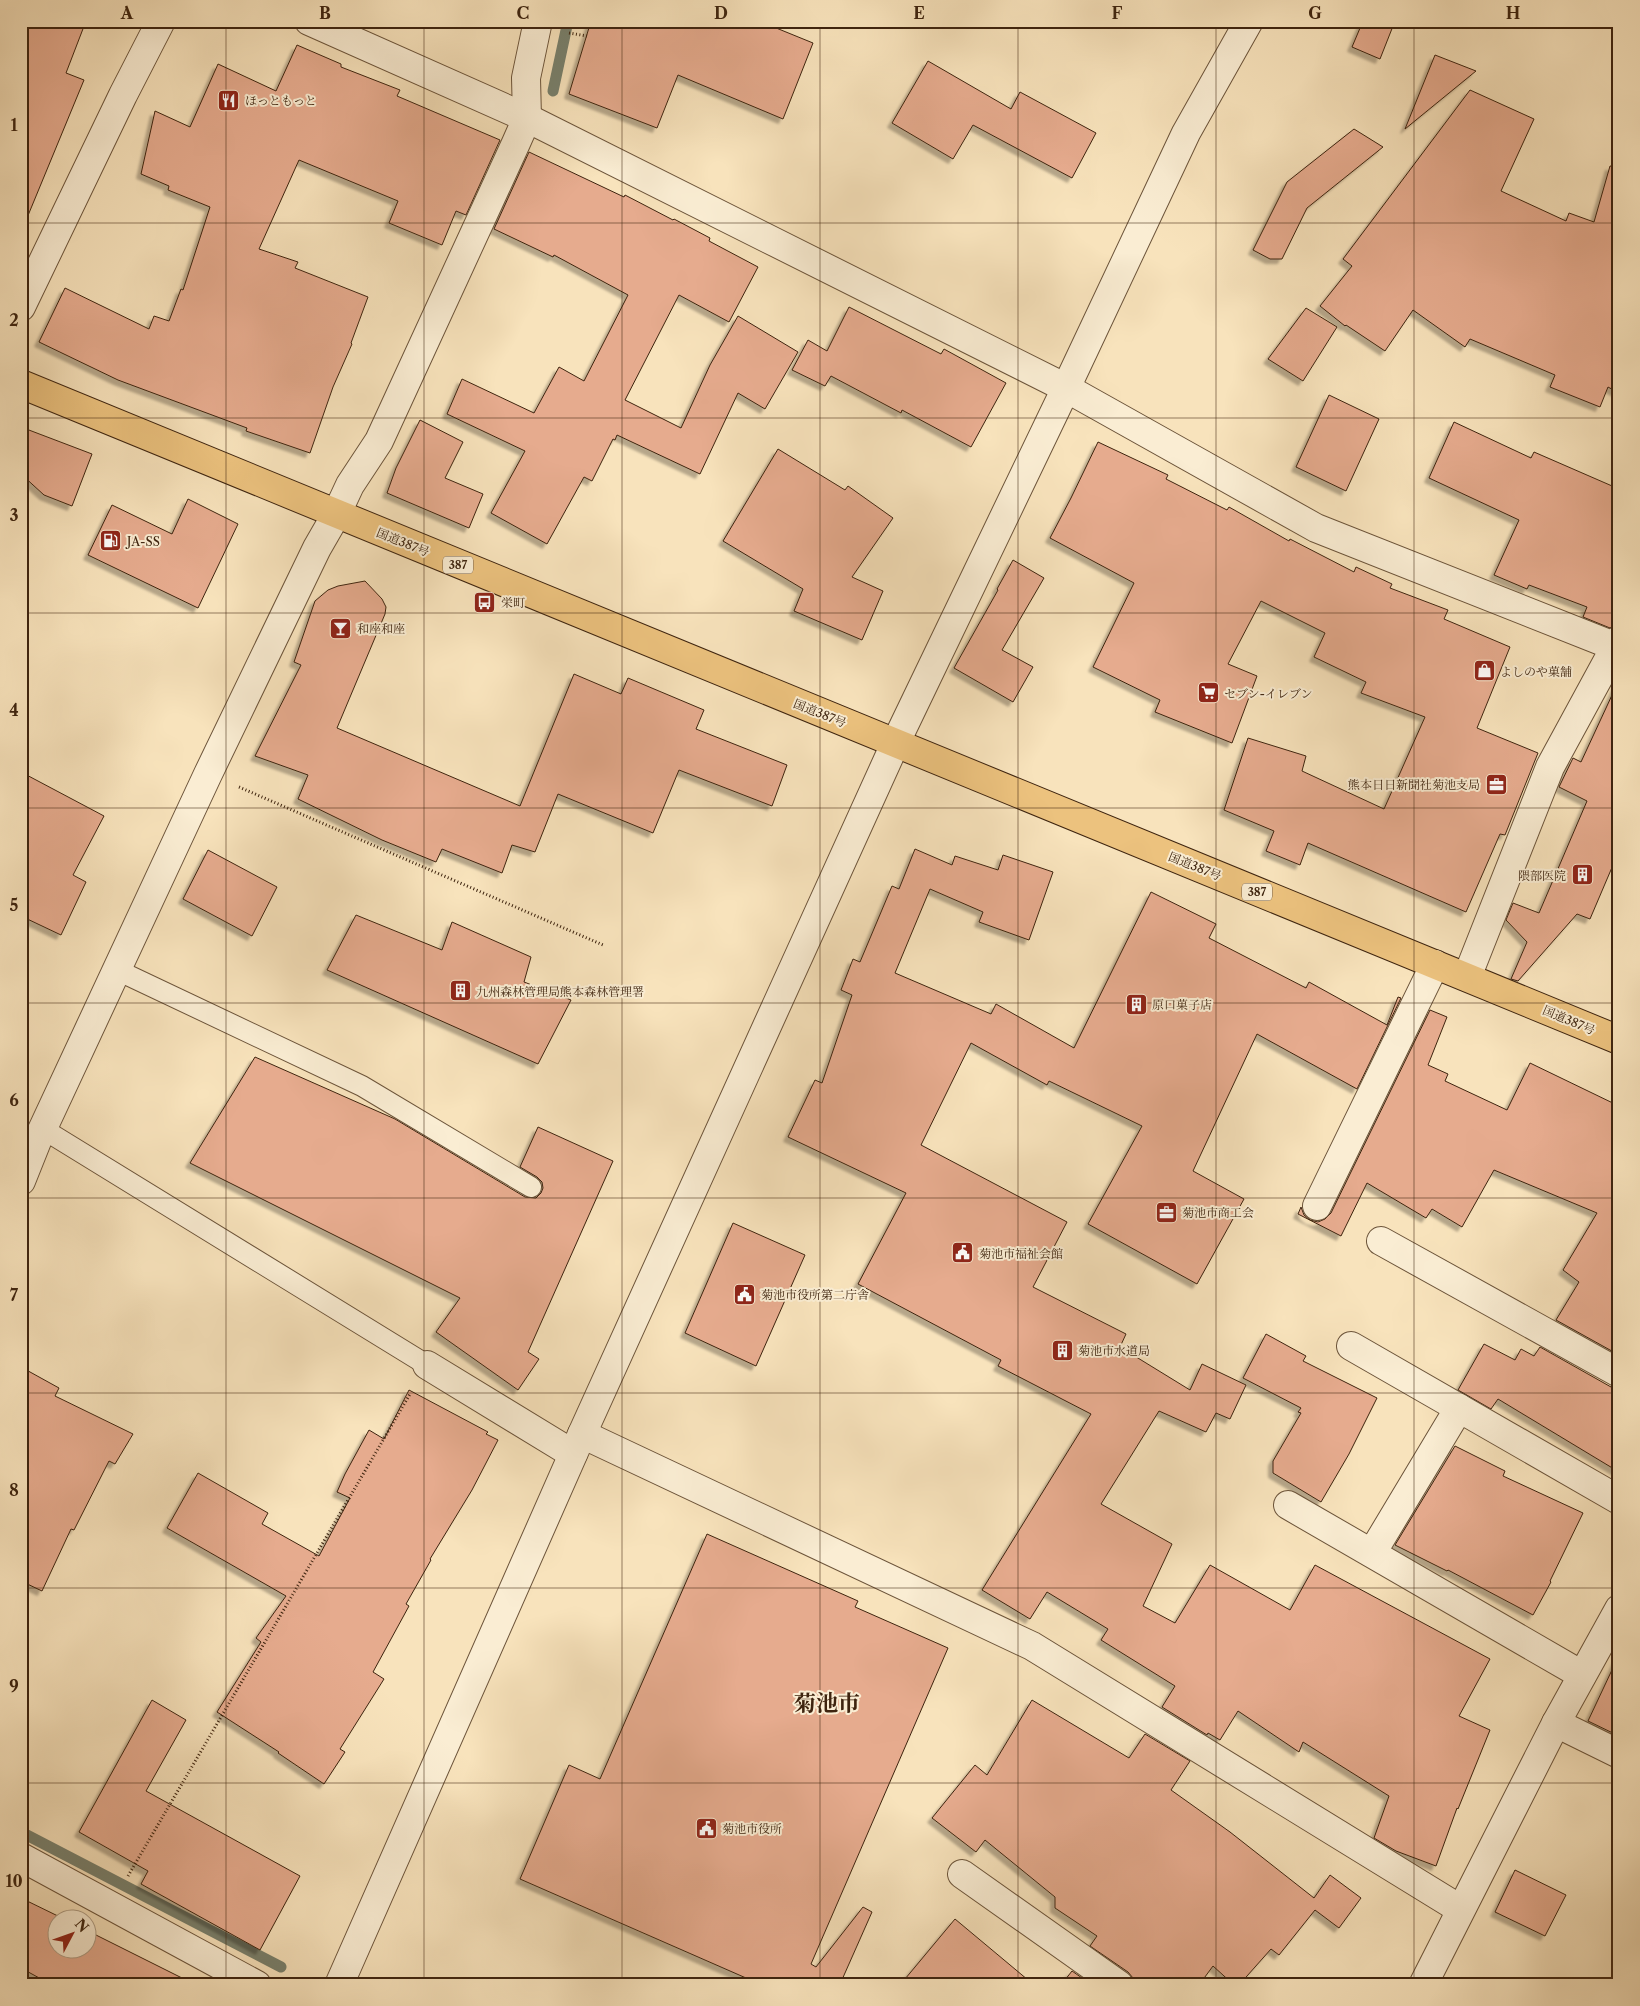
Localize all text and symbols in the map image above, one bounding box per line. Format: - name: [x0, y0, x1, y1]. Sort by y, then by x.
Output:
- text: A: [120, 3, 134, 23]
- text: B: [319, 3, 331, 23]
- text: C: [517, 3, 529, 23]
- text: D: [714, 3, 728, 23]
- text: E: [913, 3, 925, 23]
- text: F: [1112, 3, 1123, 23]
- text: G: [1308, 3, 1322, 23]
- text: H: [1506, 3, 1520, 23]
- restaurant icon: ほっともっと: [217, 88, 241, 112]
- place label: ほっともっと: [245, 93, 317, 108]
- text: 1: [10, 115, 18, 135]
- text: 2: [9, 310, 19, 330]
- text: 3: [9, 505, 19, 525]
- street label: 国道387号: [374, 525, 432, 559]
- fuel station icon: JA-SS: [99, 529, 123, 553]
- place label: JA-SS: [125, 534, 160, 549]
- road number: 387: [443, 556, 473, 574]
- bus stop icon: 栄町: [473, 590, 497, 614]
- place label: 栄町: [501, 595, 525, 610]
- bar icon: 和座和座: [329, 616, 353, 640]
- place label: 和座和座: [357, 621, 405, 636]
- shop icon: よしのや菓舗: [1472, 659, 1496, 683]
- place label: よしのや菓舗: [1500, 664, 1572, 679]
- supermarket icon: セブン-イレブン: [1196, 681, 1220, 705]
- place label: セブン-イレブン: [1224, 686, 1313, 701]
- street label: 国道387号: [791, 696, 849, 730]
- text: 4: [9, 700, 19, 720]
- office icon: 熊本日日新聞社菊池支局: [1484, 772, 1508, 796]
- place label: 熊本日日新聞社菊池支局: [1348, 777, 1480, 792]
- street label: 国道387号: [1166, 849, 1224, 883]
- building icon: 隈部医院: [1570, 863, 1594, 887]
- place label: 隈部医院: [1518, 868, 1566, 883]
- road number: 387: [1242, 884, 1272, 900]
- text: 5: [10, 895, 19, 915]
- building icon: 九州森林管理局熊本森林管理署: [448, 979, 472, 1003]
- place label: 九州森林管理局熊本森林管理署: [476, 984, 644, 999]
- building icon: 原口菓子店: [1124, 992, 1148, 1016]
- place label: 原口菓子店: [1152, 997, 1212, 1012]
- street label: 国道387号: [1540, 1002, 1598, 1038]
- text: 6: [9, 1090, 19, 1110]
- office icon: 菊池市商工会: [1154, 1200, 1178, 1224]
- place label: 菊池市商工会: [1182, 1205, 1254, 1220]
- public building icon: 菊池市福祉会館: [951, 1241, 975, 1265]
- place label: 菊池市福祉会館: [979, 1246, 1063, 1261]
- public building icon: 菊池市役所第二庁舎: [733, 1282, 757, 1306]
- text: 7: [10, 1285, 19, 1305]
- place label: 菊池市役所第二庁舎: [761, 1287, 869, 1302]
- building icon: 菊池市水道局: [1050, 1338, 1074, 1362]
- place label: 菊池市水道局: [1078, 1343, 1150, 1358]
- text: 8: [9, 1480, 19, 1500]
- text: 9: [9, 1676, 19, 1696]
- district label: 菊池市: [794, 1690, 860, 1717]
- public building icon: 菊池市役所: [694, 1816, 718, 1840]
- place label: 菊池市役所: [722, 1821, 782, 1836]
- text: 10: [5, 1871, 23, 1891]
- north arrow: [48, 1908, 98, 1958]
- text: N: [71, 1915, 93, 1936]

